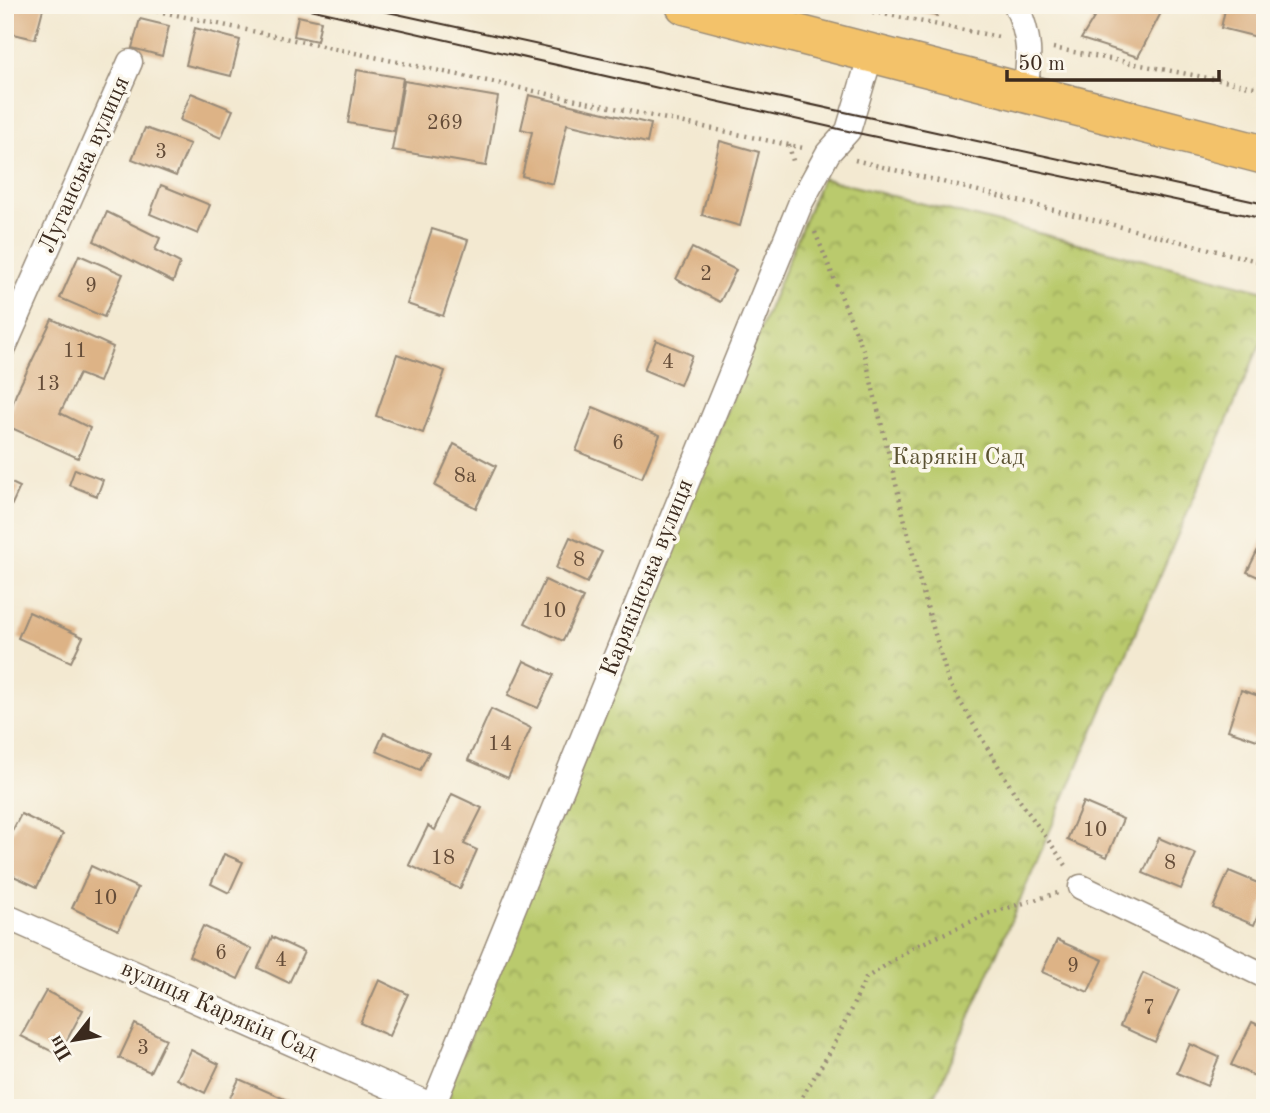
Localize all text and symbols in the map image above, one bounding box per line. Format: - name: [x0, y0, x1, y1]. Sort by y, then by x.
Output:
- scale bar: [1007, 38, 1219, 82]
- text: 50 m: [1018, 54, 1065, 75]
- street label: Луганська вулиця: [35, 73, 135, 257]
- house number: 269: [427, 113, 463, 134]
- house number: 3: [155, 142, 167, 163]
- house number: 2: [700, 264, 712, 285]
- house number: 9: [85, 276, 97, 297]
- house number: 11: [63, 341, 87, 362]
- house number: 4: [662, 352, 674, 373]
- house number: 13: [36, 374, 60, 395]
- house number: 6: [612, 433, 624, 454]
- park label: Карякін Сад: [892, 446, 1024, 470]
- house number: 8а: [454, 466, 476, 487]
- street label: Карякінська вулиця: [597, 476, 699, 680]
- house number: 8: [573, 550, 585, 571]
- house number: 10: [542, 601, 566, 622]
- house number: 14: [488, 734, 512, 755]
- house number: 10: [1083, 820, 1107, 841]
- house number: 18: [431, 848, 455, 869]
- house number: 8: [1164, 853, 1176, 874]
- house number: 10: [93, 888, 117, 909]
- house number: 6: [215, 943, 227, 964]
- house number: 4: [275, 950, 287, 971]
- house number: 9: [1067, 956, 1079, 977]
- street label: вулиця Карякін Сад: [117, 957, 321, 1065]
- house number: 7: [1143, 998, 1155, 1019]
- north arrow: [38, 1004, 108, 1074]
- text: Пн: [47, 1031, 76, 1064]
- house number: 3: [137, 1038, 149, 1059]

